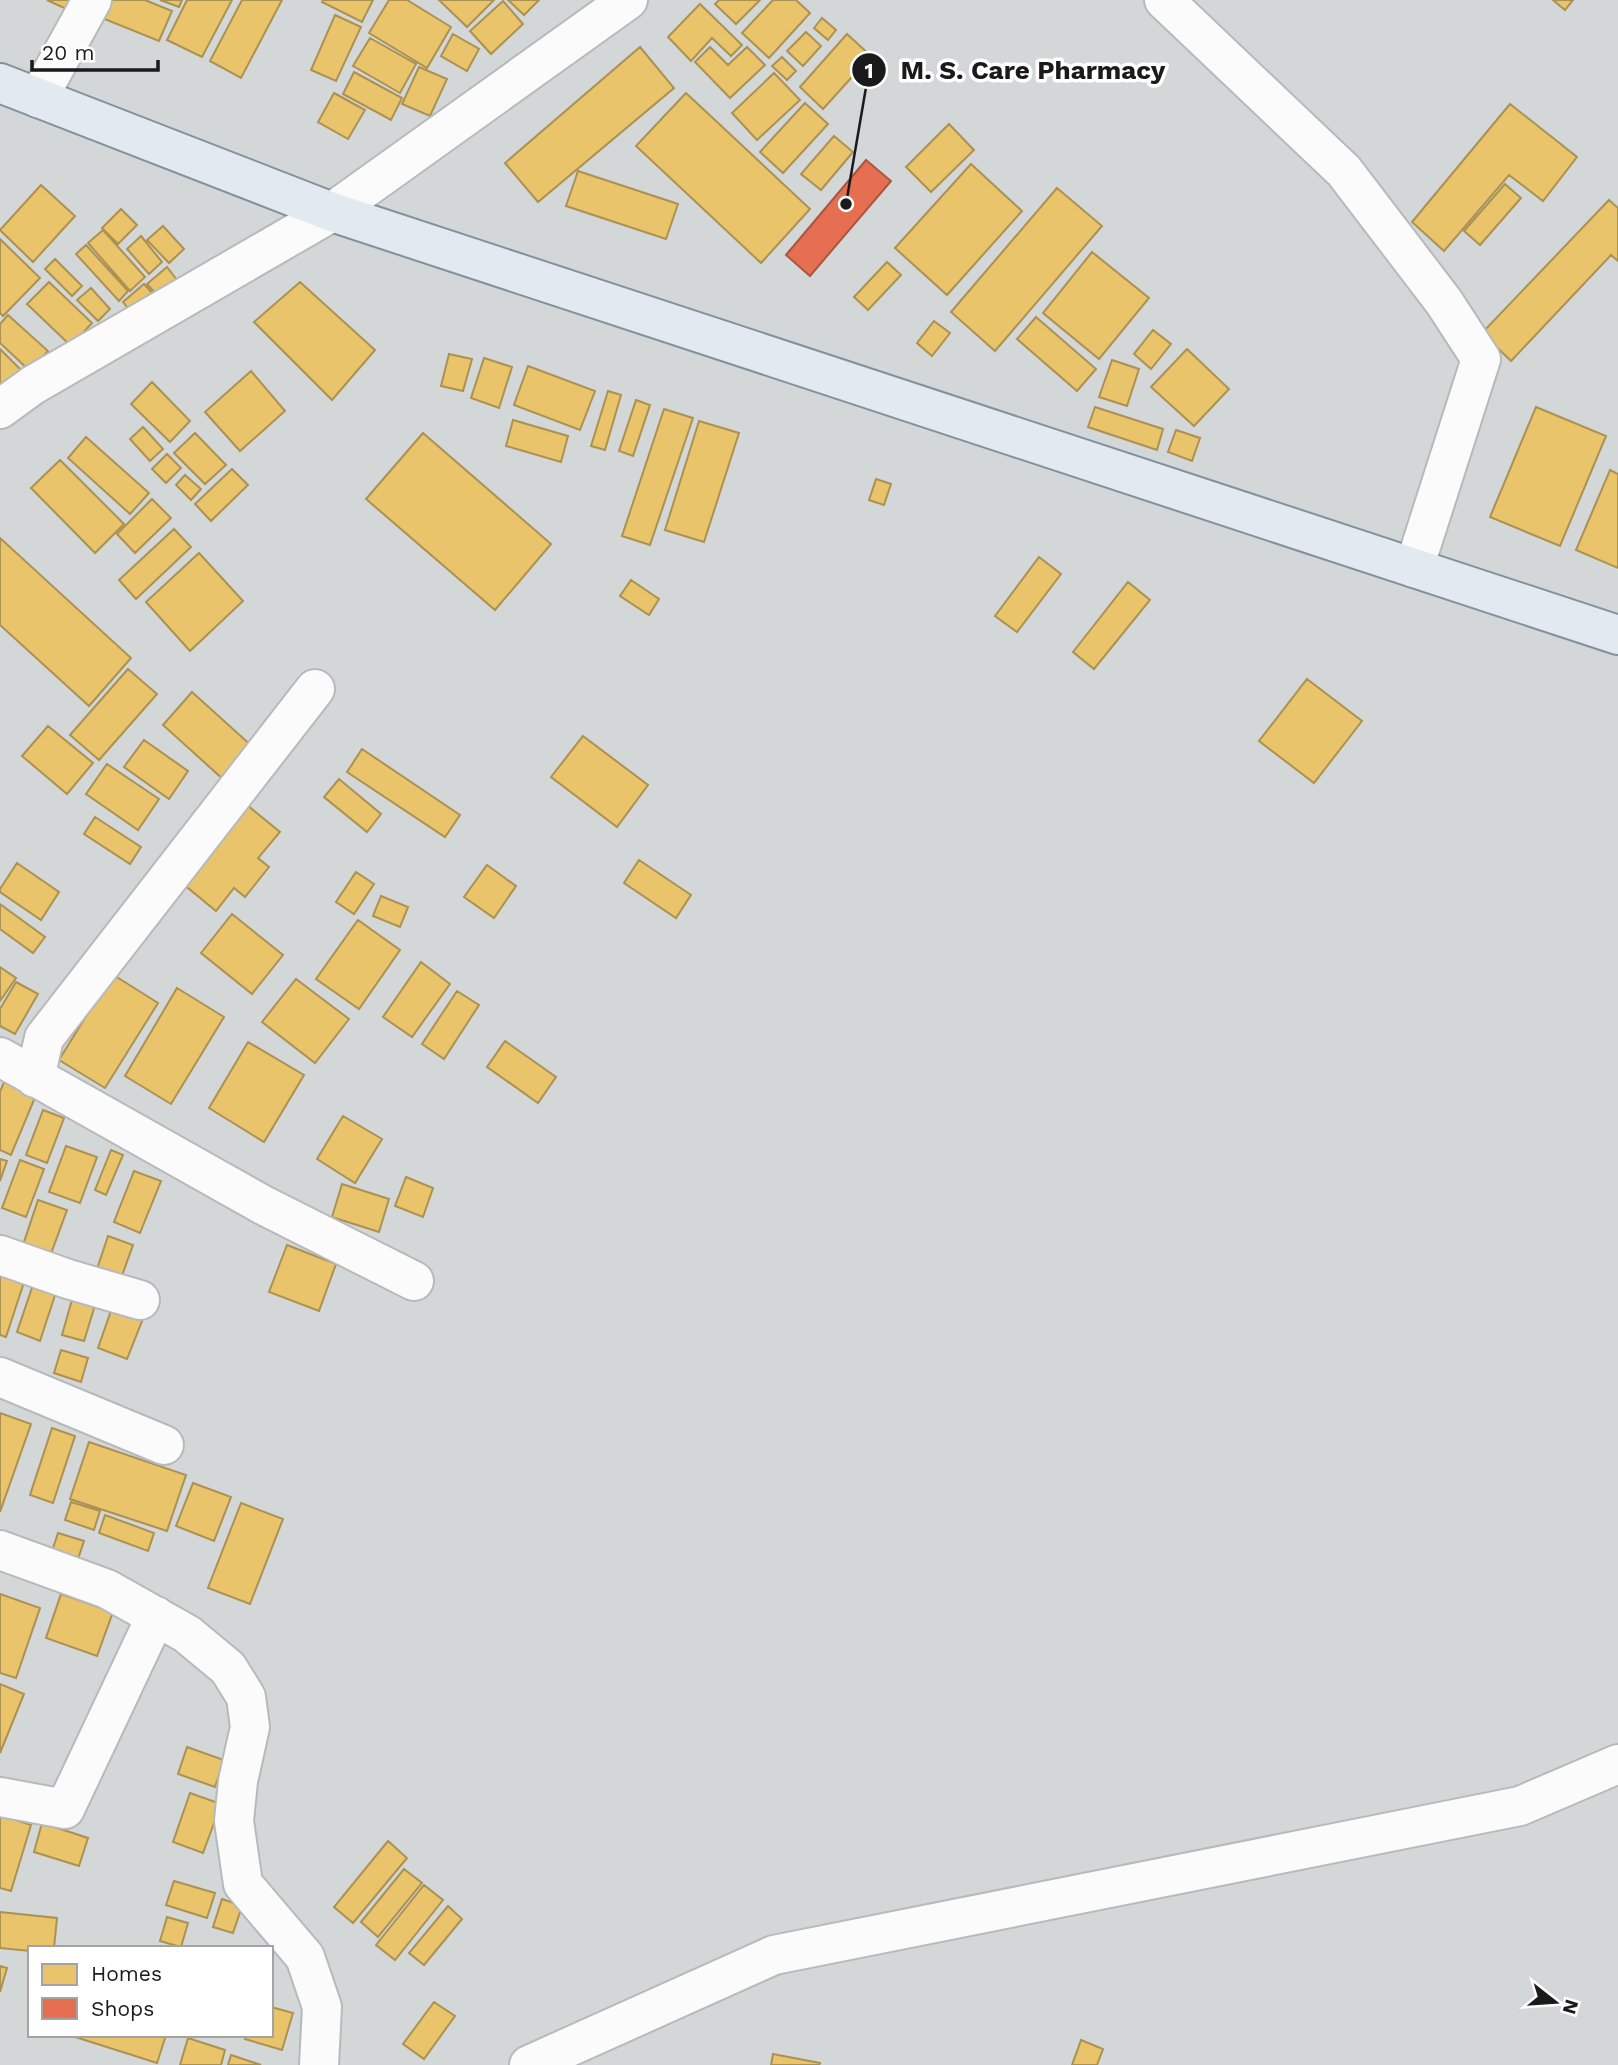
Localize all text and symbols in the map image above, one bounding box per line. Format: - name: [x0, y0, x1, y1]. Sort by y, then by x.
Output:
- scale bar: [32, 28, 158, 72]
- text: 20 m: [42, 40, 94, 65]
- callout: M. S. Care Pharmacy: [851, 47, 1179, 94]
- text: M. S. Care Pharmacy: [901, 55, 1166, 85]
- text: 1: [864, 58, 874, 83]
- legend: [28, 1946, 273, 2037]
- text: Homes: [91, 1961, 162, 1986]
- north arrow: [1520, 1967, 1590, 2037]
- text: Shops: [91, 1996, 154, 2021]
- text: N: [1558, 1997, 1584, 2017]

